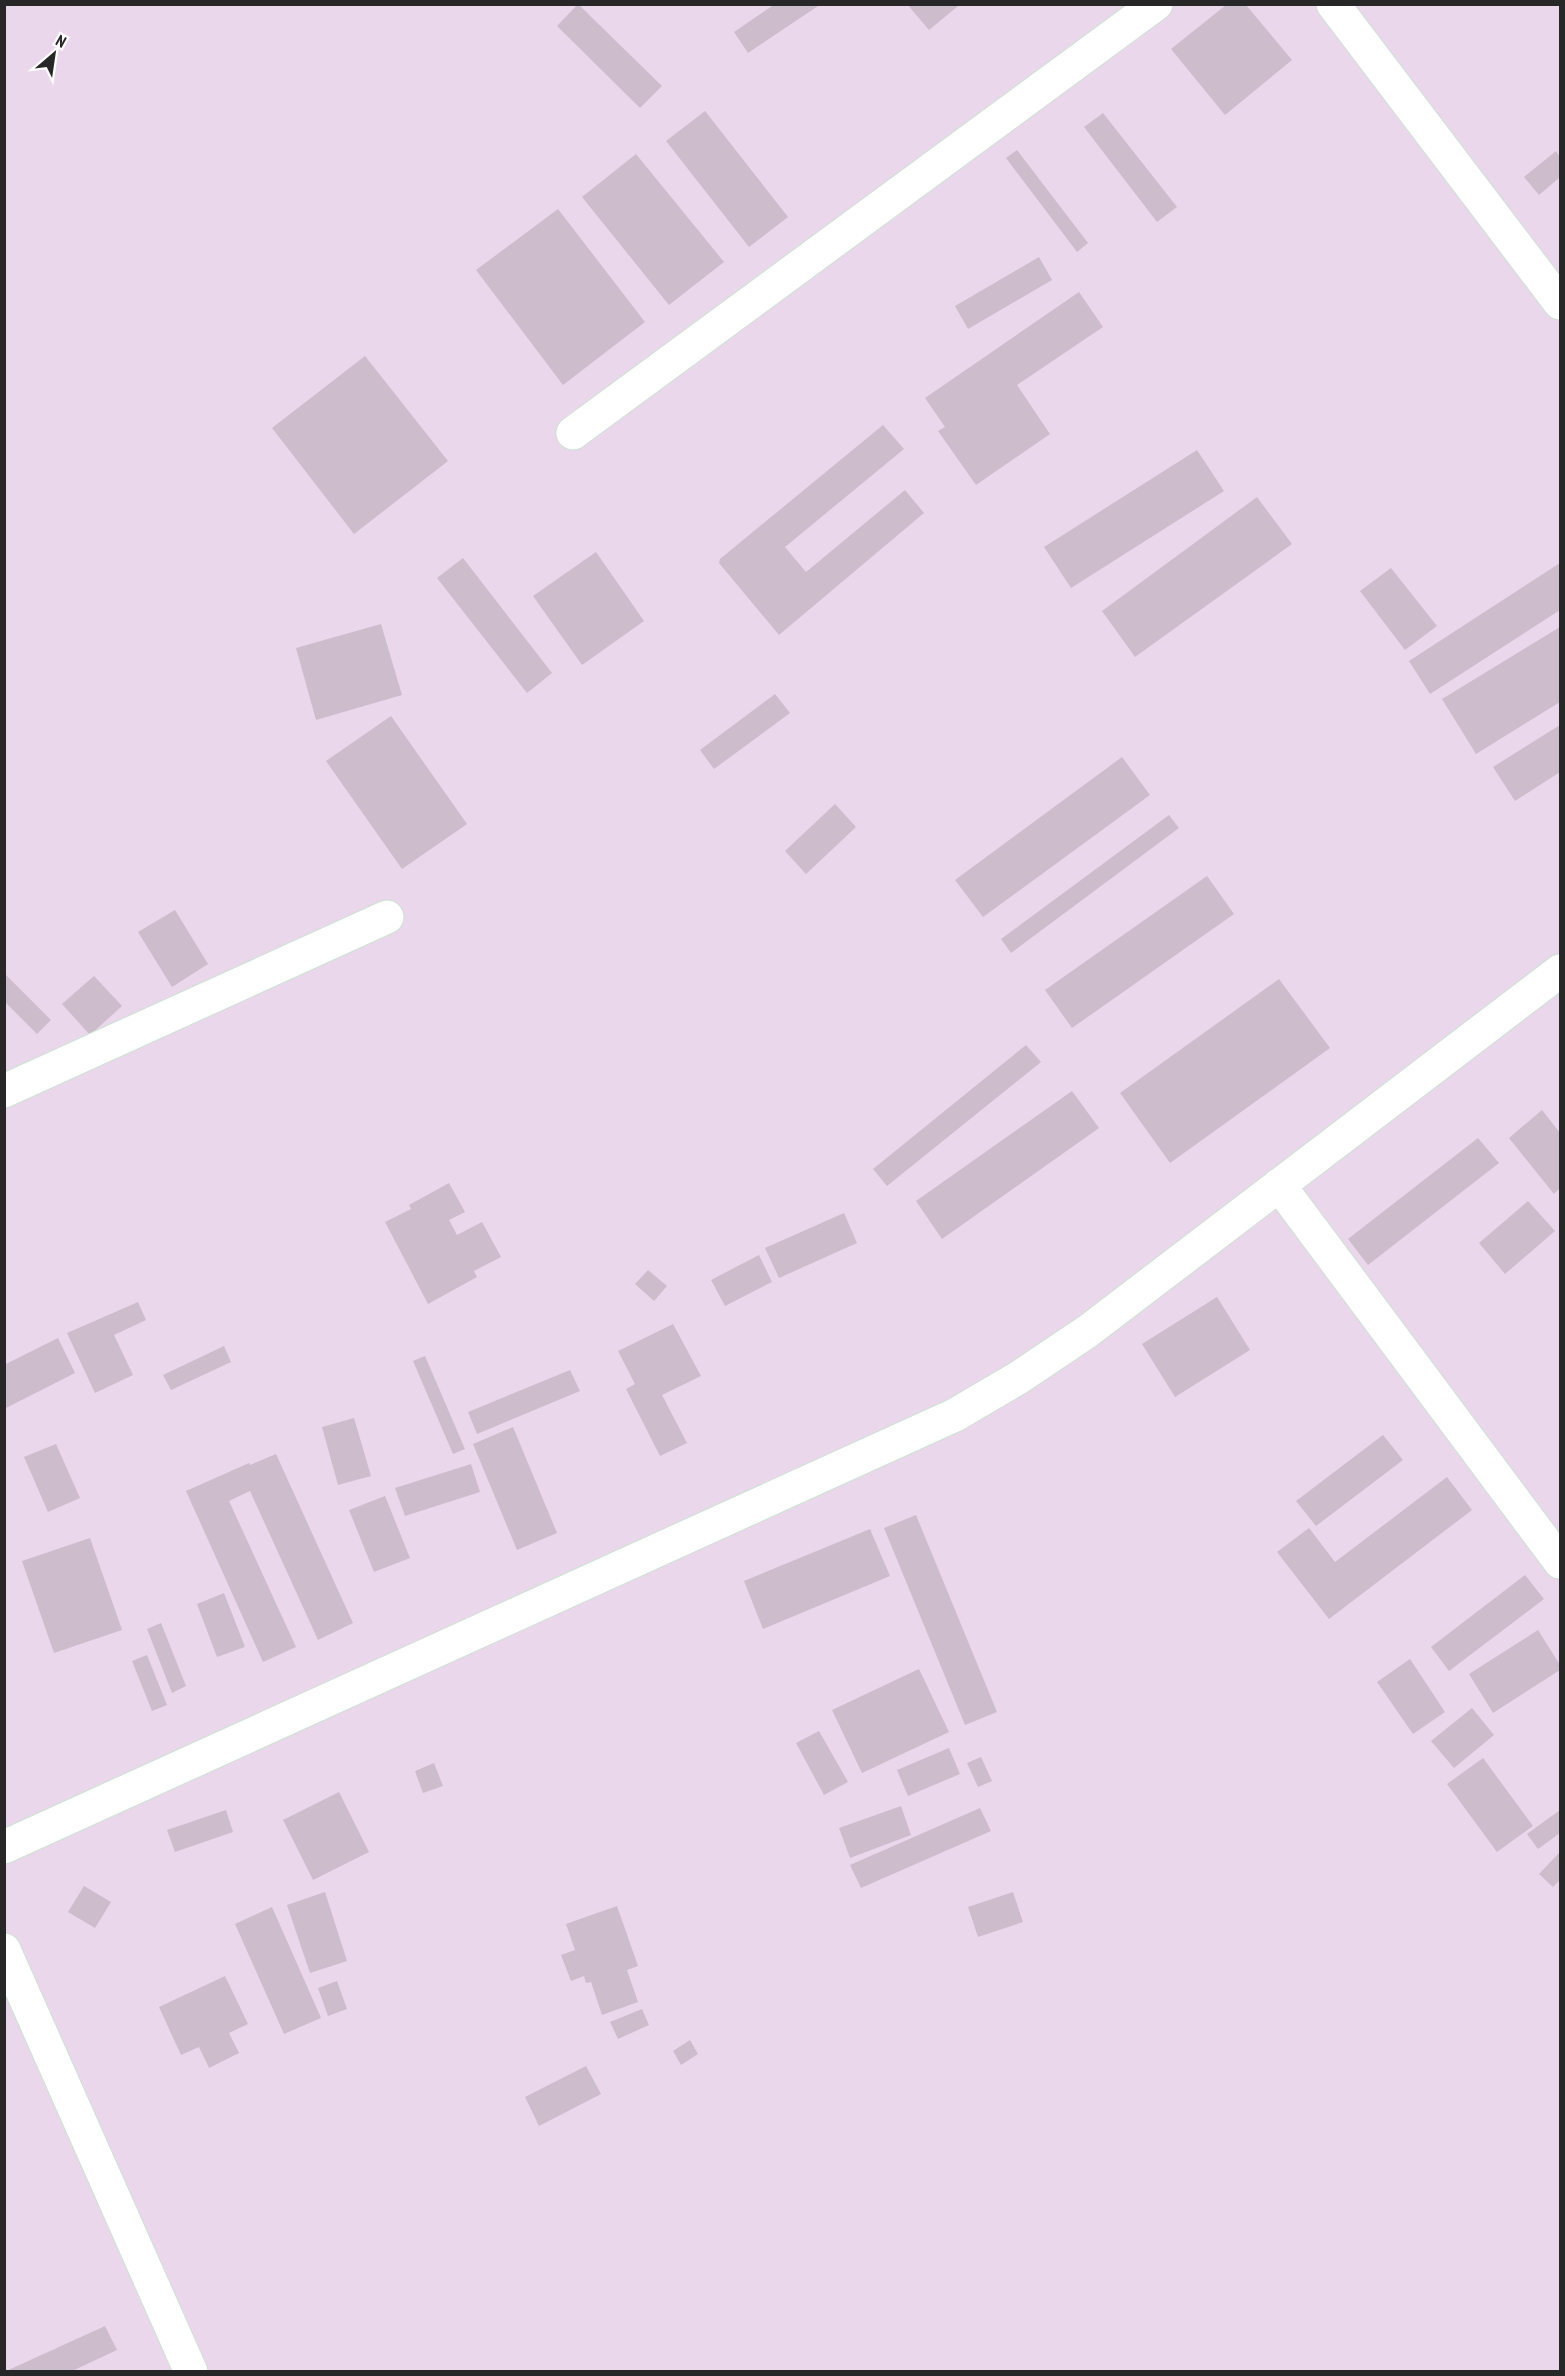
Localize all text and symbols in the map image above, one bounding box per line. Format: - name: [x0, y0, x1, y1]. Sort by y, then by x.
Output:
- north arrow: [24, 24, 84, 84]
- text: N: [53, 30, 70, 52]

